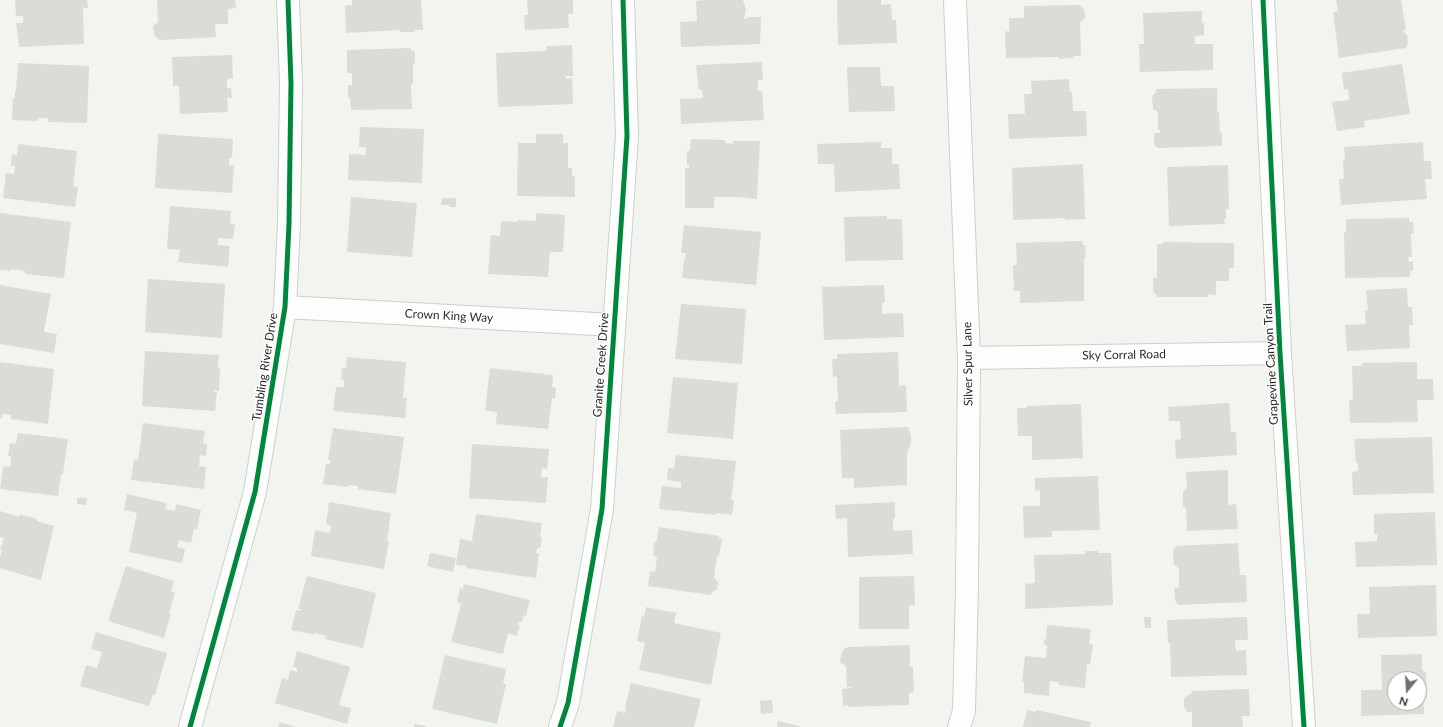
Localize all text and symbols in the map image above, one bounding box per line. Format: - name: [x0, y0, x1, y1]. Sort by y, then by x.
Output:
- street label: Grapevine Canyon Trail: [1261, 303, 1281, 425]
- street label: Crown King Way: [404, 306, 494, 326]
- street label: Tumbling River Drive: [249, 312, 281, 422]
- street label: Granite Creek Drive: [590, 312, 612, 418]
- street label: Silver Spur Lane: [960, 322, 976, 406]
- street label: Sky Corral Road: [1082, 347, 1166, 363]
- north arrow: [1387, 671, 1427, 711]
- text: N: [1397, 694, 1409, 709]

